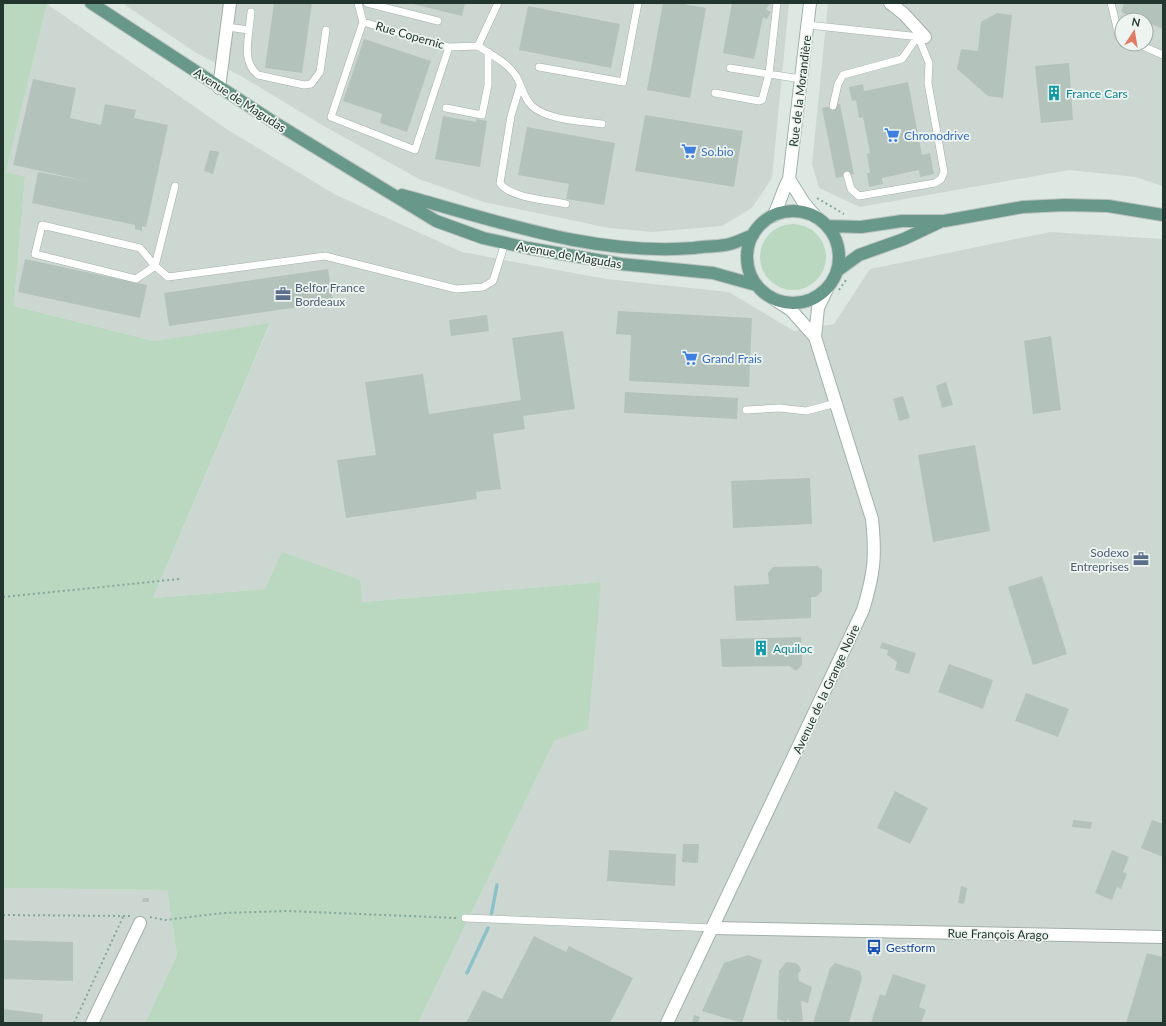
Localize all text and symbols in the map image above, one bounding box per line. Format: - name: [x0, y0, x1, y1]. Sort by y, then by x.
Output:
- north arrow: [1114, 12, 1154, 52]
- text: N: [1131, 14, 1142, 29]
- street label: Rue Copernic: [374, 18, 446, 52]
- street label: Rue de la Morandière: [786, 34, 814, 148]
- street label: Avenue de Magudas: [191, 65, 289, 135]
- building icon: France Cars: [1045, 84, 1063, 102]
- place label: France Cars: [1066, 86, 1128, 101]
- supermarket icon: Chronodrive: [883, 126, 901, 144]
- place label: Chronodrive: [904, 128, 969, 143]
- supermarket icon: So.bio: [680, 142, 698, 160]
- place label: So.bio: [701, 144, 734, 159]
- street label: Avenue de Magudas: [515, 238, 623, 272]
- place label: Belfor France Bordeaux: [295, 280, 365, 309]
- office icon: Belfor France Bordeaux: [274, 285, 292, 303]
- supermarket icon: Grand Frais: [681, 349, 699, 367]
- place label: Grand Frais: [702, 351, 762, 366]
- place label: Sodexo Entreprises: [1070, 545, 1129, 574]
- office icon: Sodexo Entreprises: [1132, 550, 1150, 568]
- street label: Avenue de la Grange Noire: [789, 622, 863, 756]
- building icon: Aquiloc: [752, 639, 770, 657]
- place label: Aquiloc: [773, 641, 813, 656]
- street label: Rue François Arago: [947, 926, 1049, 942]
- bus stop icon: Gestform: [865, 938, 883, 956]
- place label: Gestform: [886, 940, 935, 955]

